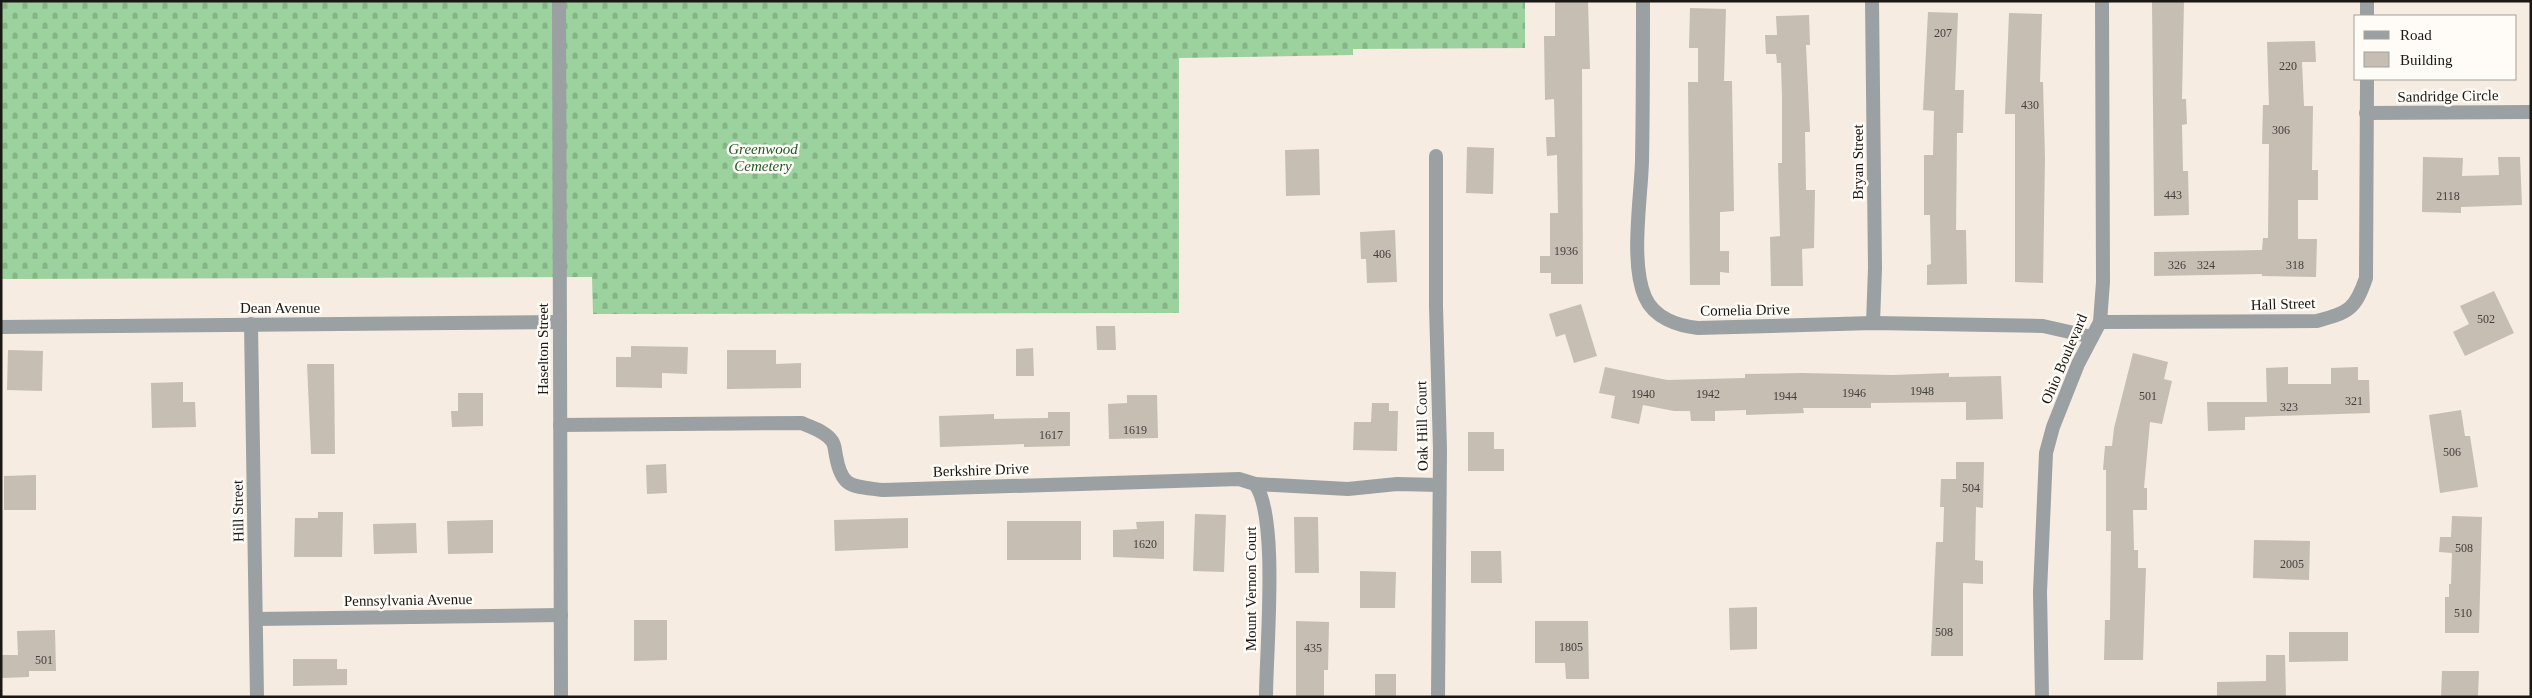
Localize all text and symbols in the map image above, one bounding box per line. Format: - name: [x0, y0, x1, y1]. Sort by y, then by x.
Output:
- legend: [2354, 15, 2517, 80]
- house number: 207: [1934, 26, 1952, 40]
- text: Road: [2400, 27, 2432, 43]
- text: Building: [2400, 52, 2453, 68]
- house number: 220: [2279, 59, 2297, 73]
- street label: Sandridge Circle: [2397, 87, 2499, 105]
- house number: 430: [2021, 98, 2039, 112]
- street label: Bryan Street: [1850, 123, 1866, 200]
- house number: 306: [2272, 123, 2290, 137]
- park label: Greenwood Cemetery: [728, 141, 798, 174]
- house number: 443: [2164, 188, 2182, 202]
- house number: 2118: [2436, 189, 2460, 203]
- house number: 1936: [1554, 244, 1578, 258]
- house number: 406: [1373, 247, 1391, 261]
- house number: 326: [2168, 258, 2186, 272]
- house number: 324: [2197, 258, 2215, 272]
- house number: 318: [2286, 258, 2304, 272]
- street label: Hall Street: [2250, 295, 2316, 313]
- street label: Dean Avenue: [240, 300, 320, 316]
- street label: Cornelia Drive: [1700, 301, 1790, 319]
- street label: Haselton Street: [535, 302, 551, 395]
- street label: Ohio Boulevard: [2038, 311, 2090, 406]
- house number: 502: [2477, 312, 2495, 326]
- street label: Oak Hill Court: [1413, 380, 1431, 471]
- house number: 1948: [1910, 384, 1934, 398]
- house number: 1946: [1842, 386, 1866, 400]
- house number: 1940: [1631, 387, 1655, 401]
- house number: 1942: [1696, 387, 1720, 401]
- house number: 1944: [1773, 389, 1797, 403]
- house number: 501: [2139, 389, 2157, 403]
- house number: 321: [2345, 394, 2363, 408]
- house number: 323: [2280, 400, 2298, 414]
- house number: 1619: [1123, 423, 1147, 437]
- house number: 1617: [1039, 428, 1063, 442]
- house number: 506: [2443, 445, 2461, 459]
- street label: Berkshire Drive: [933, 460, 1030, 480]
- street label: Hill Street: [229, 479, 247, 542]
- house number: 504: [1962, 481, 1980, 495]
- street label: Mount Vernon Court: [1243, 526, 1259, 651]
- house number: 1620: [1133, 537, 1157, 551]
- house number: 508: [2455, 541, 2473, 555]
- house number: 2005: [2280, 557, 2304, 571]
- street label: Pennsylvania Avenue: [344, 591, 473, 609]
- house number: 510: [2454, 606, 2472, 620]
- house number: 508: [1935, 625, 1953, 639]
- house number: 1805: [1559, 640, 1583, 654]
- house number: 435: [1304, 641, 1322, 655]
- house number: 501: [35, 653, 53, 667]

